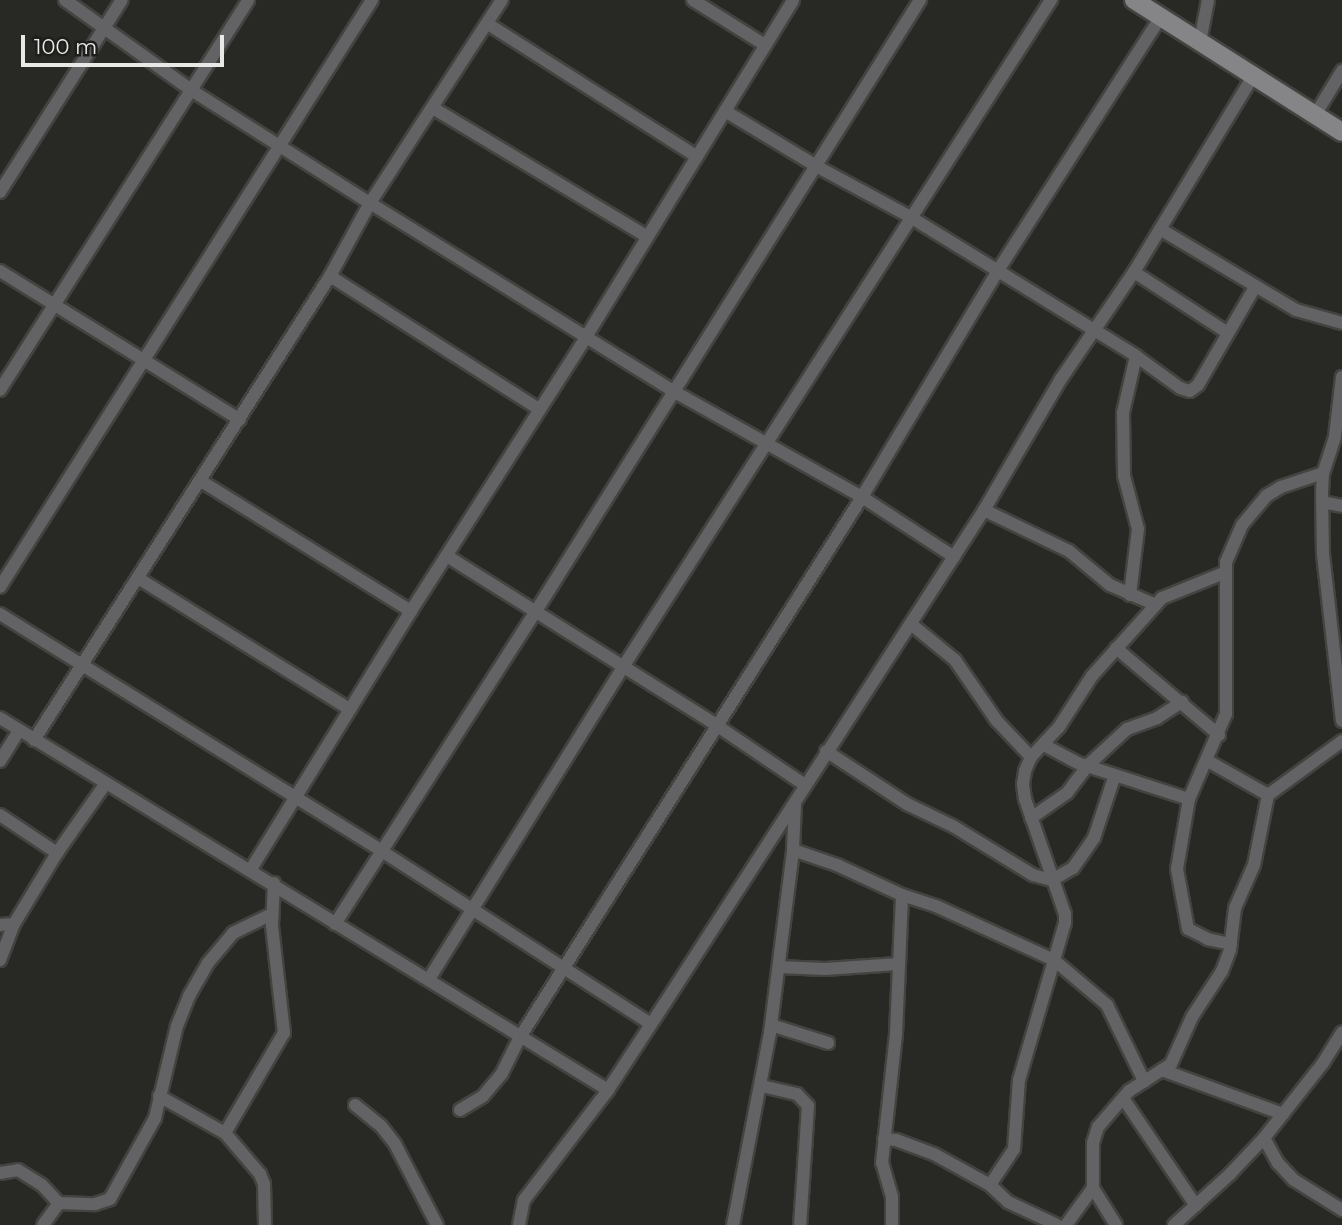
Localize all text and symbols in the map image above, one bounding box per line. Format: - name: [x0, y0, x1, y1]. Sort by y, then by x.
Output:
- scale bar: [24, 21, 228, 65]
- text: 100 m: [34, 34, 97, 59]

